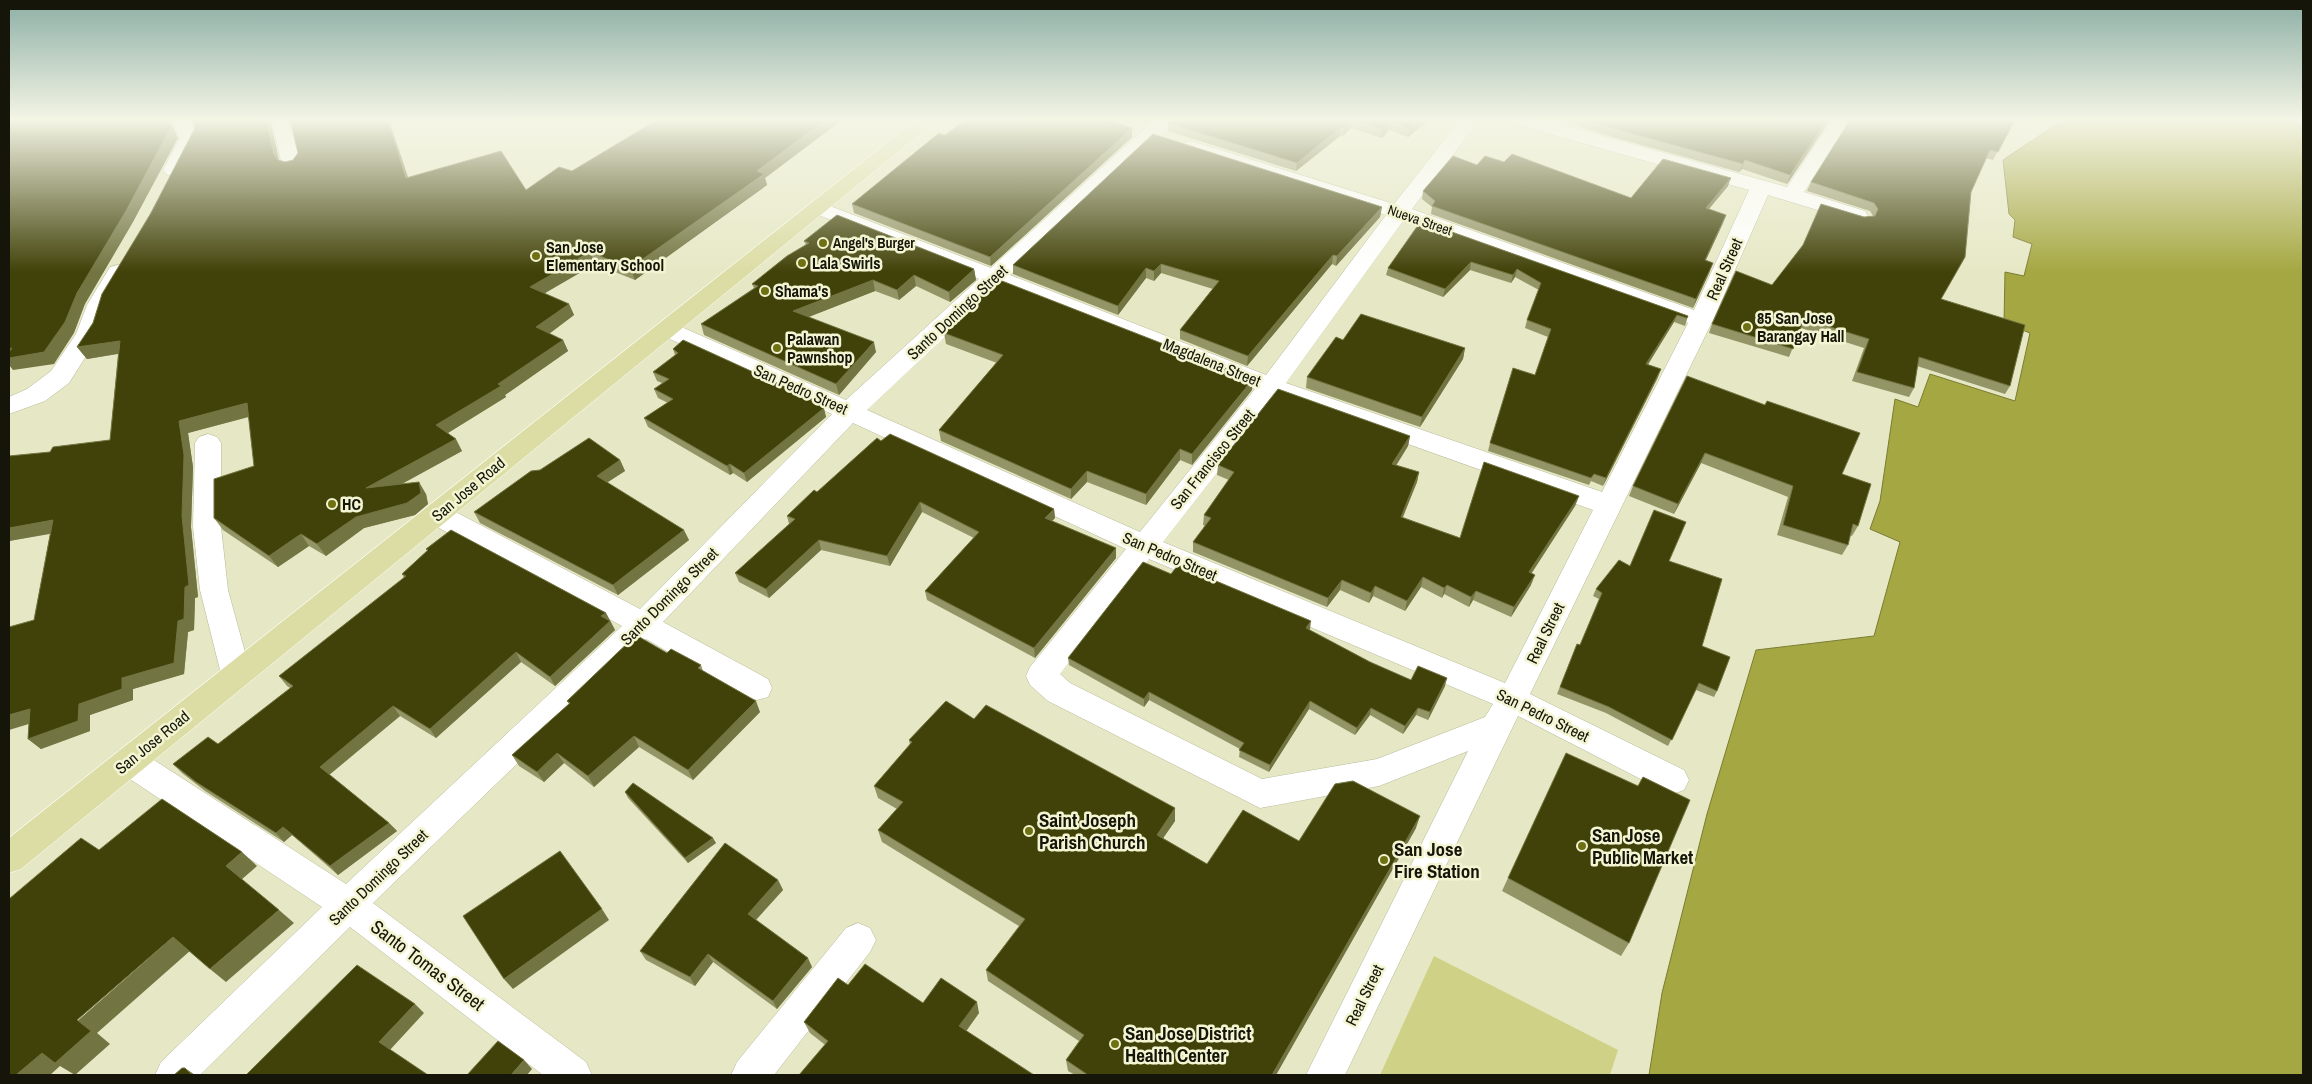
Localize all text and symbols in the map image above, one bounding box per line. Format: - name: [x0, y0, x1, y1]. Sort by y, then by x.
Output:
- street label: Nueva Street: [1385, 201, 1455, 239]
- place label: Angel's Burger: [833, 234, 915, 252]
- street label: Real Street: [1701, 234, 1748, 303]
- place label: San Jose Elementary School: [546, 236, 664, 276]
- marker: Angel's Burger: [817, 237, 829, 249]
- marker: San Jose Elementary School: [530, 250, 542, 262]
- place label: Lala Swirls: [812, 252, 881, 274]
- marker: Lala Swirls: [796, 257, 808, 269]
- street label: Santo Domingo Street: [902, 259, 1012, 364]
- place label: Shama's: [775, 280, 828, 302]
- marker: Shama's: [759, 285, 771, 297]
- place label: 85 San Jose Barangay Hall: [1757, 307, 1845, 347]
- marker: 85 San Jose Barangay Hall: [1741, 321, 1753, 333]
- place label: Palawan Pawnshop: [787, 328, 853, 368]
- street label: Magdalena Street: [1160, 332, 1264, 392]
- marker: Palawan Pawnshop: [771, 342, 783, 354]
- street label: San Pedro Street: [751, 358, 852, 420]
- street label: San Francisco Street: [1165, 404, 1260, 514]
- street label: San Jose Road: [427, 452, 509, 526]
- place label: HC: [342, 493, 361, 515]
- marker: HC: [326, 498, 338, 510]
- street label: San Pedro Street: [1119, 526, 1221, 586]
- street label: Santo Domingo Street: [615, 542, 723, 650]
- street label: Real Street: [1521, 598, 1569, 667]
- street label: San Pedro Street: [1493, 683, 1593, 747]
- street label: San Jose Road: [110, 705, 194, 779]
- place label: Saint Joseph Parish Church: [1039, 807, 1146, 855]
- place label: San Jose Public Market: [1592, 822, 1693, 870]
- street label: Santo Domingo Street: [324, 824, 433, 930]
- marker: Saint Joseph Parish Church: [1023, 825, 1035, 837]
- place label: San Jose Fire Station: [1394, 836, 1480, 884]
- marker: San Jose Public Market: [1576, 840, 1588, 852]
- marker: San Jose Fire Station: [1378, 854, 1390, 866]
- street label: Santo Tomas Street: [366, 914, 491, 1017]
- street label: Real Street: [1340, 960, 1388, 1029]
- place label: San Jose District Health Center: [1125, 1020, 1251, 1068]
- marker: San Jose District Health Center: [1109, 1038, 1121, 1050]

